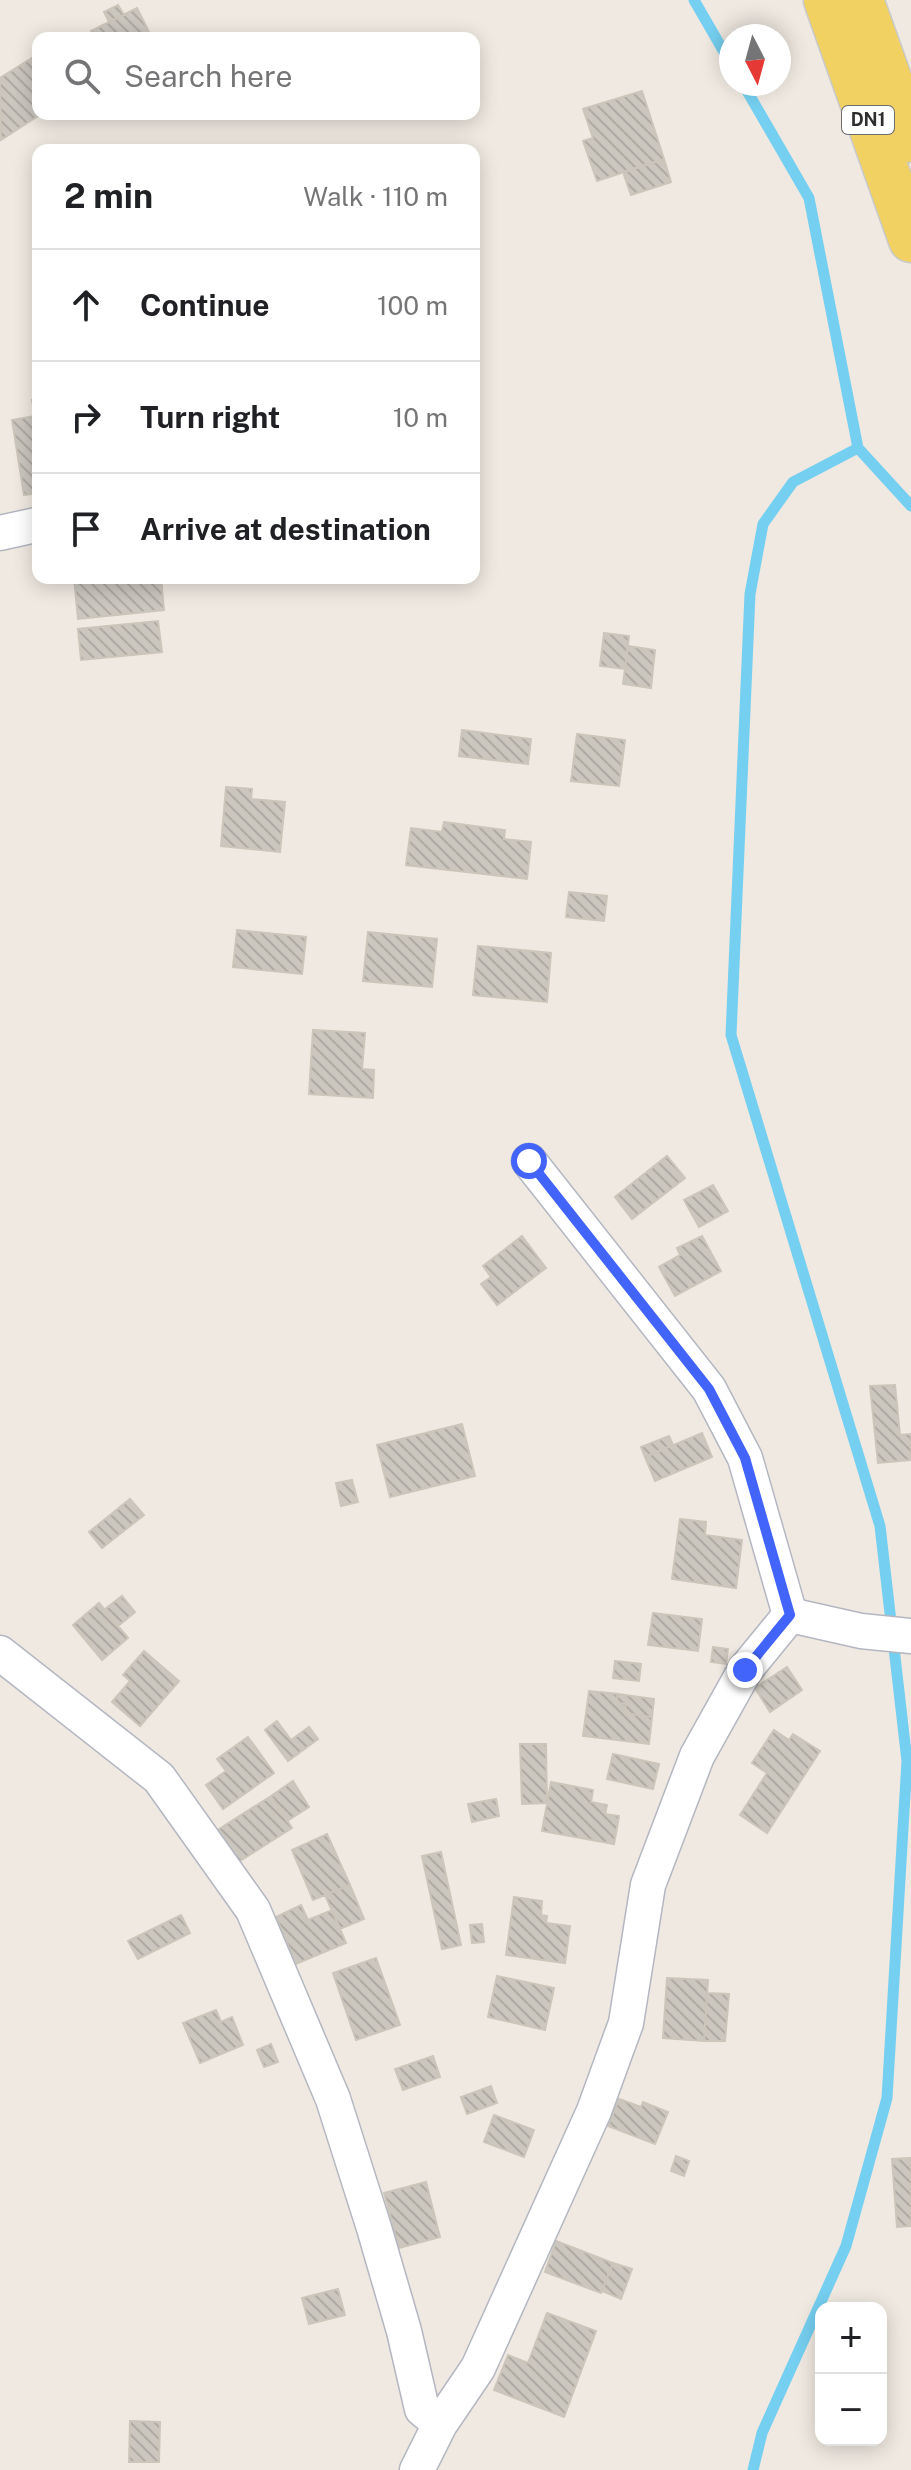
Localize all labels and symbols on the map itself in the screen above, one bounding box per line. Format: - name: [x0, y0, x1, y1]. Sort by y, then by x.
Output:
- north arrow: [719, 24, 791, 96]
- road number: DN1: [842, 106, 894, 134]
- route start: [511, 1143, 547, 1179]
- route end: [727, 1652, 763, 1688]

